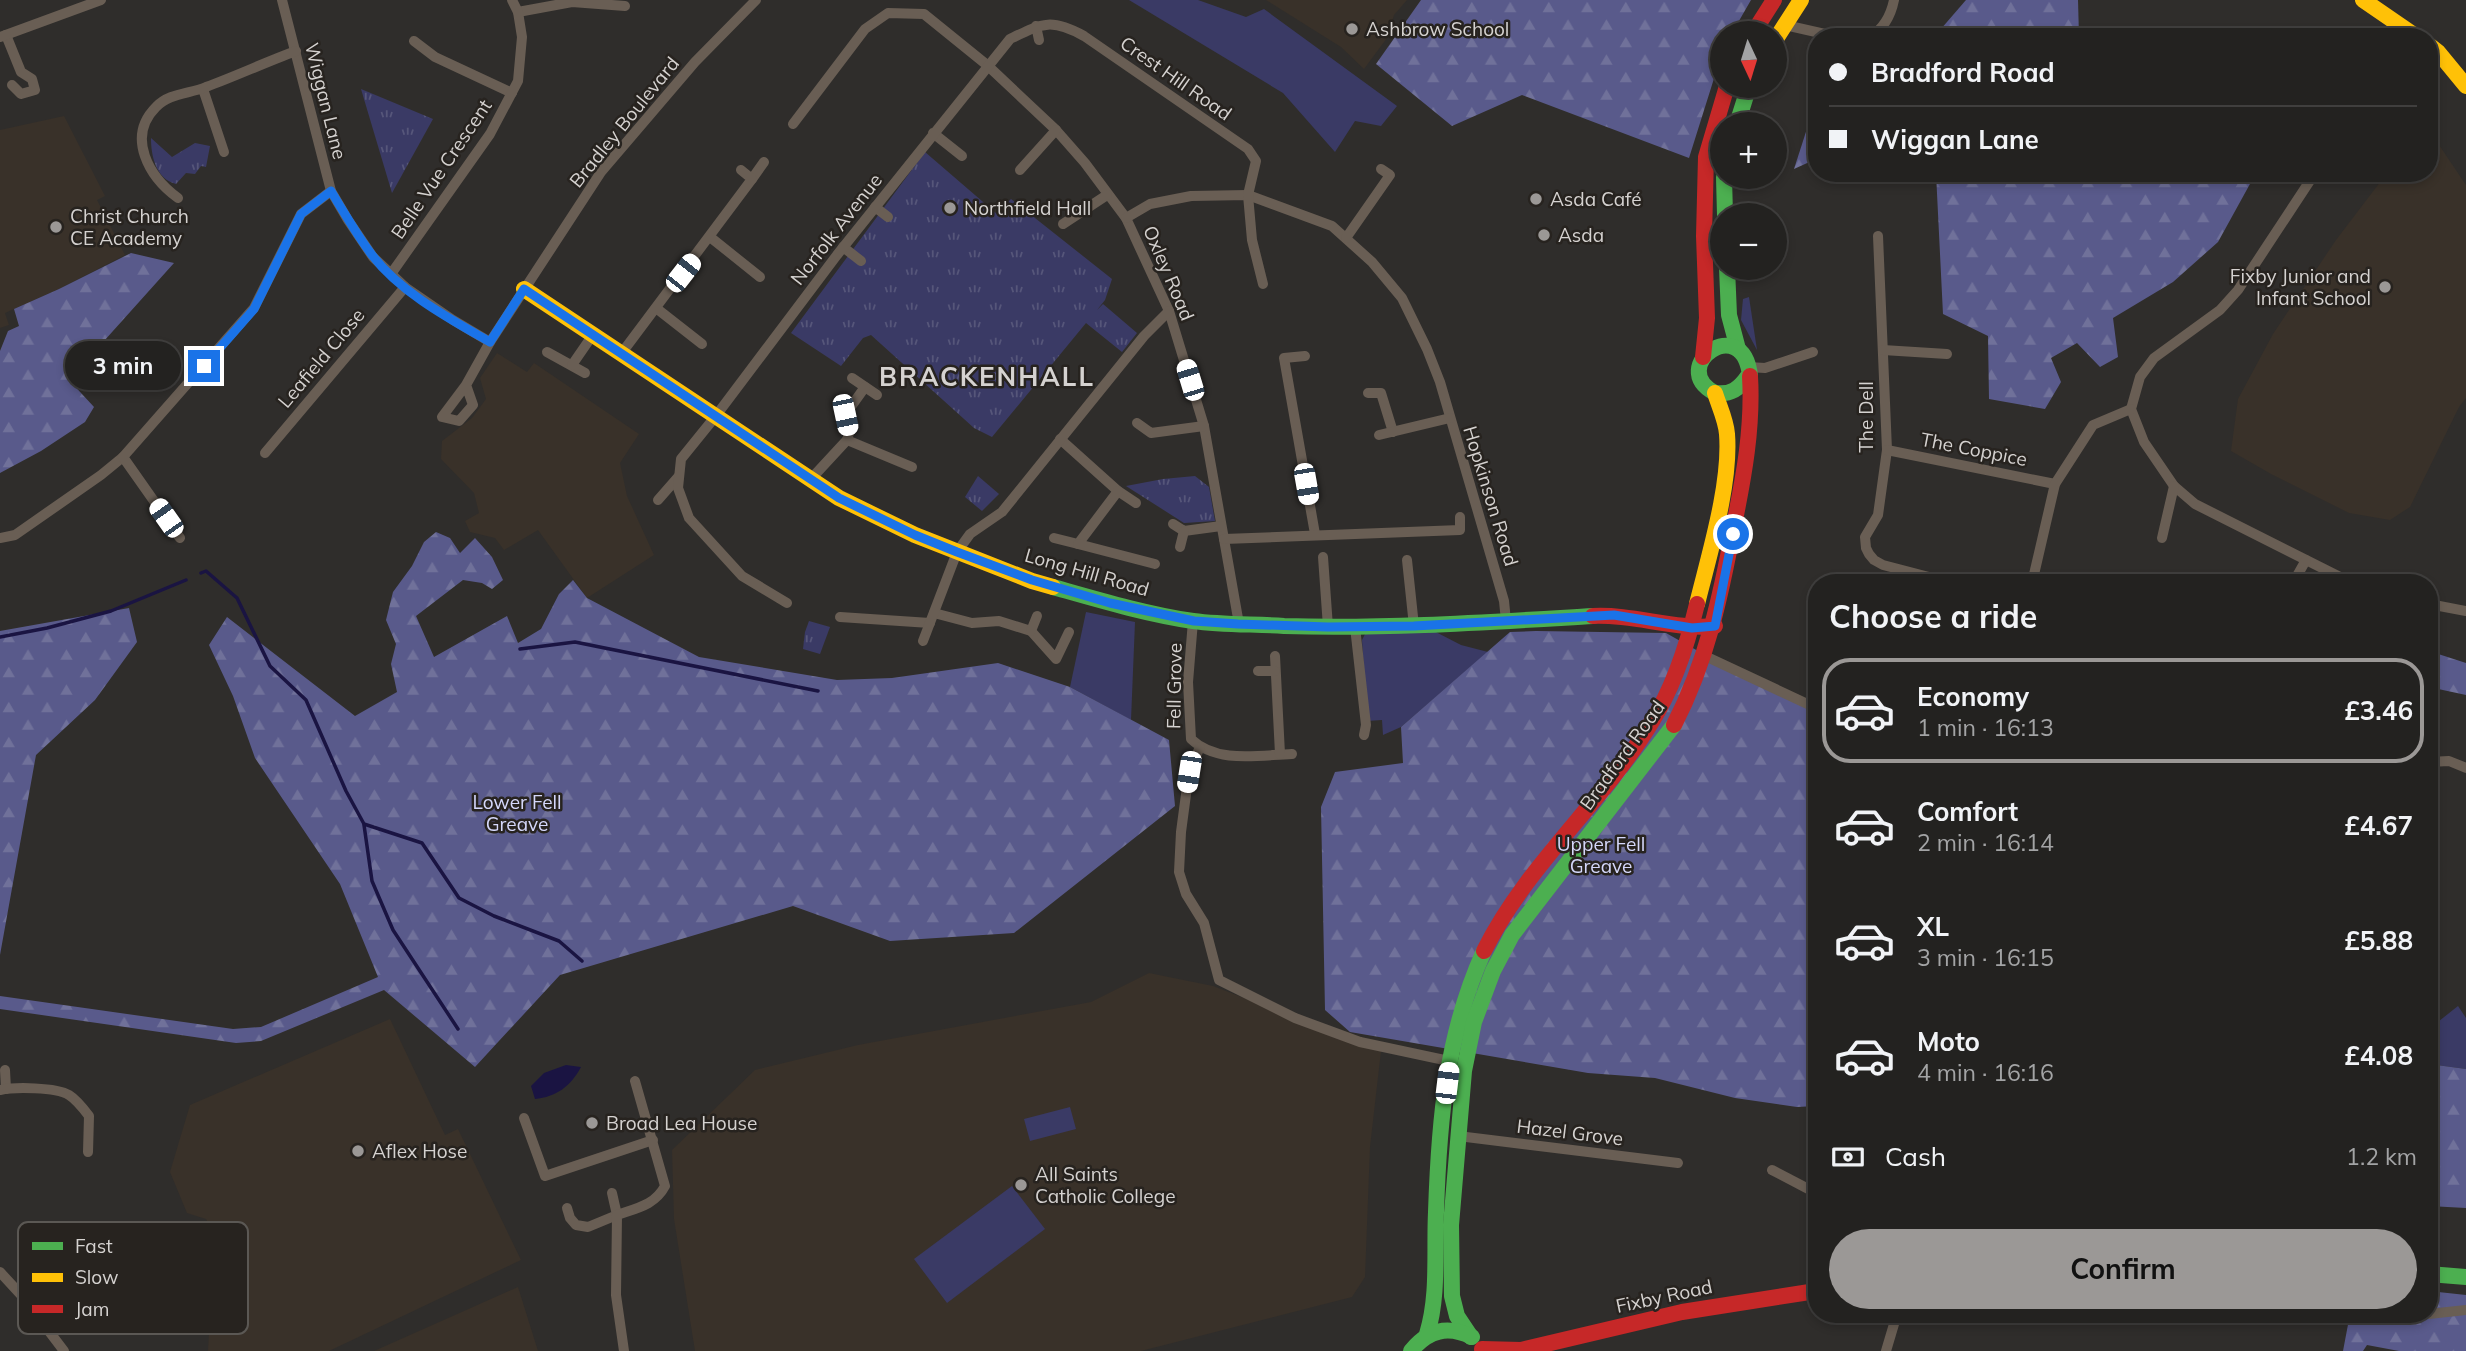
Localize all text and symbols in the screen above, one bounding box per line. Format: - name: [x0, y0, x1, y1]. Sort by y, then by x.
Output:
- place label: Ashbrow School: [1366, 17, 1509, 41]
- marker: Ashbrow School: [1344, 21, 1360, 37]
- north arrow: [1710, 21, 1787, 98]
- map controls: [1710, 21, 1787, 280]
- street label: Crest Hill Road: [1116, 31, 1236, 125]
- street label: Wiggan Lane: [300, 40, 352, 162]
- street label: Bradley Boulevard: [564, 52, 684, 192]
- text: Bradford Road: [1871, 56, 2055, 89]
- street label: Belle Vue Crescent: [385, 94, 497, 243]
- button: +: [1710, 112, 1787, 189]
- text: Wiggan Lane: [1871, 123, 2039, 156]
- street label: Norfolk Avenue: [785, 168, 887, 290]
- place label: Asda Café: [1550, 187, 1642, 211]
- marker: Asda Café: [1528, 191, 1544, 207]
- place label: Northfield Hall: [964, 196, 1091, 220]
- marker: Northfield Hall: [942, 200, 958, 216]
- button: −: [1710, 203, 1787, 280]
- place label: Christ Church CE Academy: [70, 204, 189, 250]
- marker: Christ Church CE Academy: [48, 219, 64, 235]
- street label: Oxley Road: [1138, 222, 1200, 324]
- place label: Asda: [1558, 223, 1604, 247]
- marker: Asda: [1536, 227, 1552, 243]
- car: [662, 250, 705, 296]
- place label: Fixby Junior and Infant School: [2230, 264, 2371, 310]
- marker: Fixby Junior and Infant School: [2377, 279, 2393, 295]
- street label: Leafield Close: [273, 303, 369, 413]
- callout: 3 min: [64, 342, 180, 390]
- route end: [188, 350, 220, 382]
- text: 3 min: [93, 351, 153, 380]
- car: [1174, 357, 1207, 403]
- district label: BRACKENHALL: [879, 360, 1095, 393]
- street label: The Dell: [1854, 381, 1878, 453]
- car: [831, 392, 860, 438]
- street label: Hopkinson Road: [1458, 423, 1524, 569]
- street label: The Coppice: [1919, 427, 2029, 471]
- car: [1293, 461, 1320, 507]
- car: [146, 495, 187, 541]
- route start: [1717, 518, 1749, 550]
- street label: Long Hill Road: [1022, 543, 1152, 601]
- text: Choose a ride: [1829, 596, 2037, 636]
- street label: Fell Grove: [1161, 643, 1187, 729]
- icon: car: [1833, 679, 1896, 742]
- text: Economy: [1917, 680, 2029, 713]
- text: £3.46: [2344, 694, 2413, 727]
- street label: Bradford Road: [1574, 696, 1670, 814]
- text: 1 min · 16:13: [1917, 713, 2054, 742]
- car: [1176, 750, 1203, 794]
- park label: Lower Fell Greave: [472, 790, 562, 836]
- icon: car: [1833, 794, 1896, 857]
- text: Comfort: [1917, 795, 2018, 828]
- text: £4.67: [2344, 809, 2413, 842]
- text: 2 min · 16:14: [1917, 828, 2054, 857]
- park label: Upper Fell Greave: [1557, 832, 1645, 878]
- icon: car: [1833, 909, 1896, 972]
- text: XL: [1917, 910, 1949, 943]
- text: £5.88: [2344, 924, 2413, 957]
- text: 3 min · 16:15: [1917, 943, 2054, 972]
- icon: car: [1833, 1024, 1896, 1087]
- text: Moto: [1917, 1025, 1980, 1058]
- text: £4.08: [2344, 1039, 2413, 1072]
- text: 4 min · 16:16: [1917, 1058, 2054, 1087]
- car: [1435, 1061, 1460, 1105]
- place label: Broad Lea House: [606, 1111, 757, 1135]
- street label: Hazel Grove: [1515, 1114, 1625, 1150]
- marker: Broad Lea House: [584, 1115, 600, 1131]
- icon: cash: [1829, 1138, 1867, 1176]
- place label: Aflex Hose: [372, 1139, 467, 1163]
- text: Cash: [1885, 1140, 1946, 1173]
- text: 1.2 km: [2346, 1142, 2417, 1171]
- marker: Aflex Hose: [350, 1143, 366, 1159]
- place label: All Saints Catholic College: [1035, 1162, 1175, 1208]
- marker: All Saints Catholic College: [1013, 1177, 1029, 1193]
- legend: [18, 1222, 248, 1334]
- button: Confirm: [1829, 1229, 2417, 1309]
- text: Fast: [75, 1234, 113, 1258]
- text: Slow: [75, 1265, 119, 1289]
- street label: Fixby Road: [1613, 1274, 1715, 1318]
- text: Jam: [75, 1297, 109, 1321]

